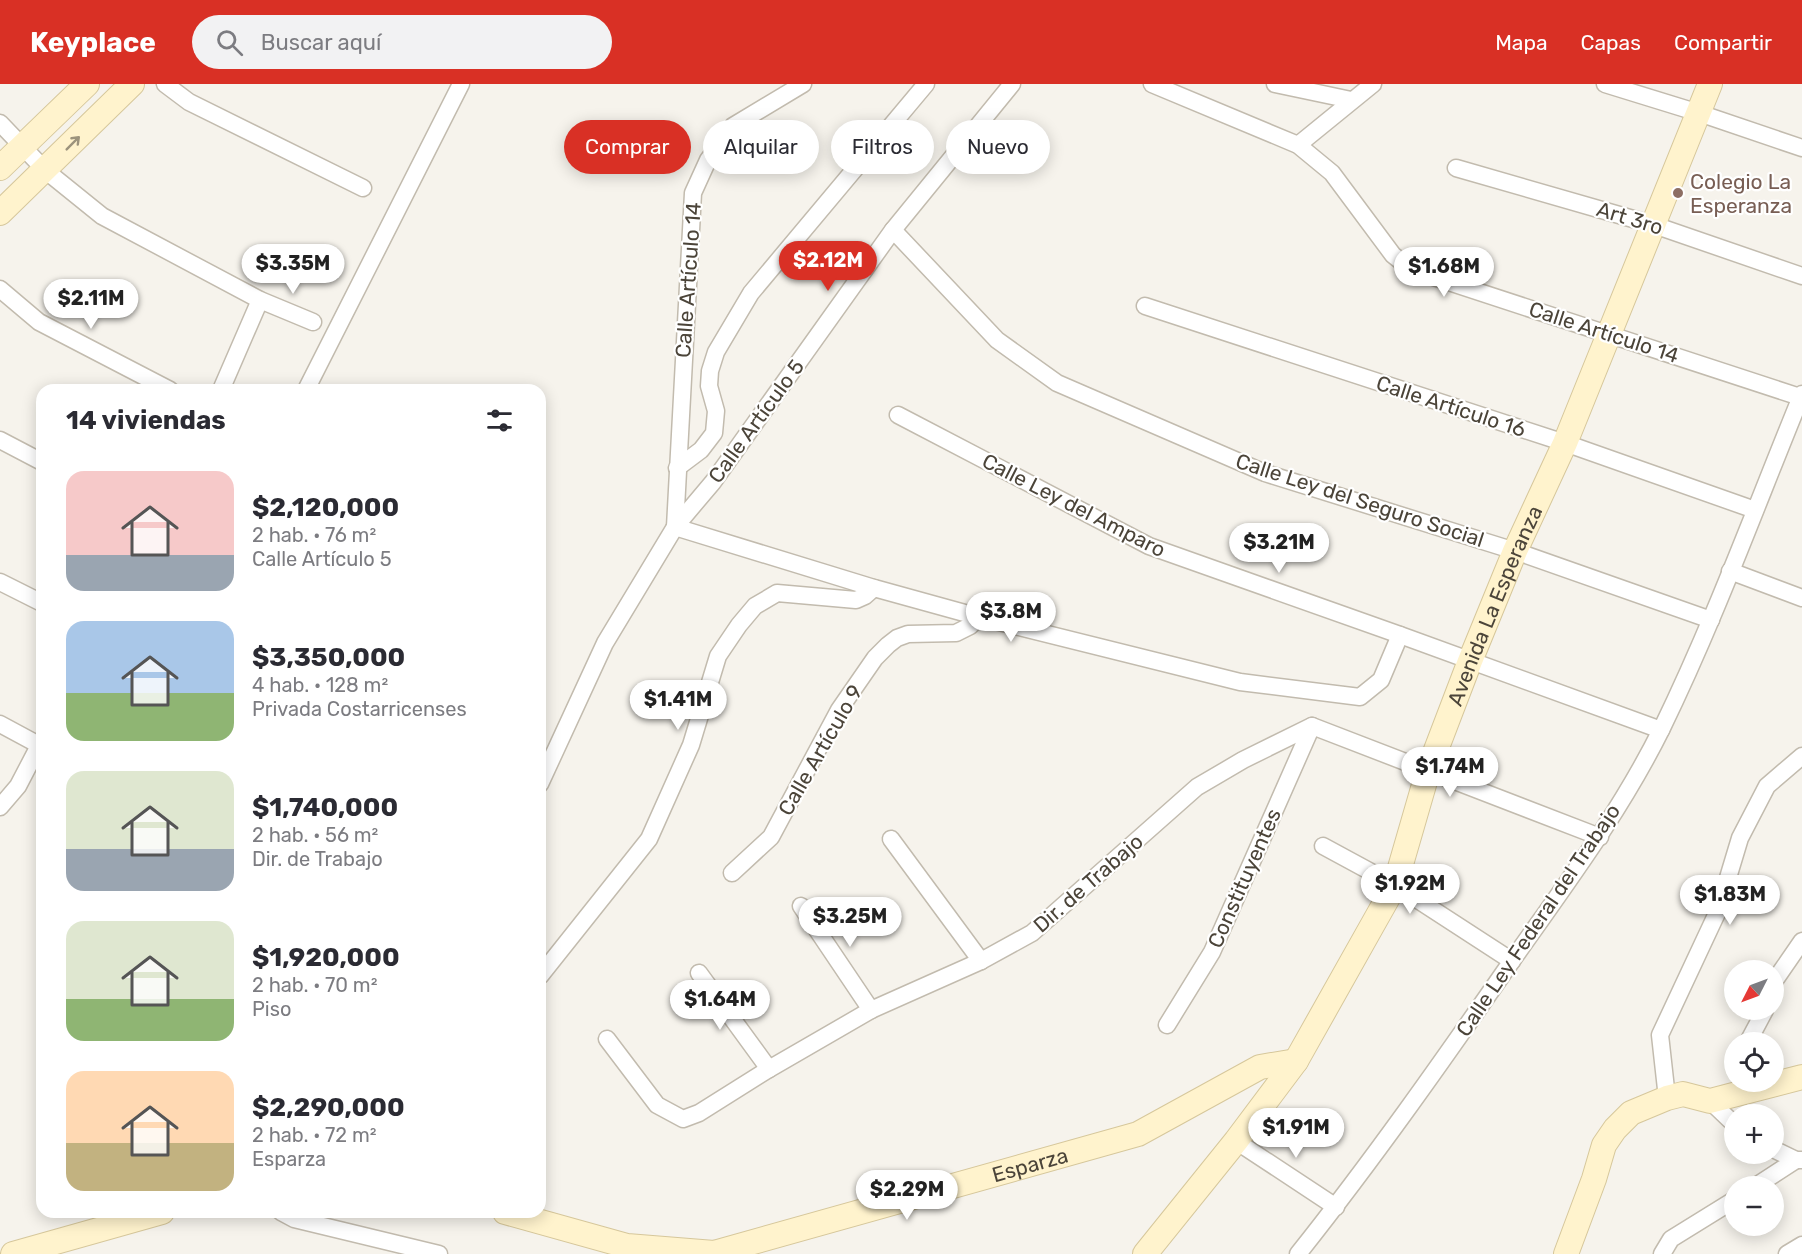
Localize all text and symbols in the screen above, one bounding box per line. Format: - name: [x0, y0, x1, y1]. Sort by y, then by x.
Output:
- search box: [192, 15, 612, 69]
- text: Keyplace: [30, 26, 156, 59]
- icon: search: [213, 26, 246, 59]
- text: Buscar aquí: [261, 29, 381, 56]
- text: Mapa: [1495, 30, 1548, 55]
- text: Capas: [1581, 30, 1641, 55]
- text: Compartir: [1674, 30, 1772, 55]
- chip: Comprar: [564, 120, 691, 174]
- chip: Alquilar: [703, 120, 819, 174]
- chip: Filtros: [831, 120, 934, 174]
- chip: Nuevo: [946, 120, 1050, 174]
- one-way arrow: [65, 136, 80, 150]
- place label: Colegio La Esperanza: [1690, 169, 1792, 218]
- marker: Colegio La Esperanza: [1671, 186, 1685, 200]
- street label: Art 3ro: [1594, 196, 1666, 240]
- street label: Calle Artículo 14: [670, 201, 706, 359]
- pin: $2.12M: [779, 241, 877, 292]
- pin: $3.35M: [244, 244, 342, 295]
- pin: $1.68M: [1395, 247, 1493, 298]
- text: $2.12M: [793, 248, 863, 272]
- text: $3.35M: [256, 251, 330, 275]
- text: $1.68M: [1408, 254, 1480, 278]
- pin: $2.11M: [42, 279, 140, 330]
- text: $2.11M: [57, 286, 125, 310]
- street label: Calle Artículo 14: [1526, 296, 1682, 368]
- street label: Calle Artículo 5: [703, 354, 809, 488]
- street label: Calle Artículo 16: [1373, 370, 1529, 442]
- icon: filters: [483, 404, 516, 437]
- text: 14 viviendas: [66, 405, 226, 436]
- street label: Calle Ley del Amparo: [978, 448, 1170, 562]
- street label: Calle Ley del Seguro Social: [1233, 448, 1487, 552]
- text: $2,120,000: [252, 492, 399, 523]
- icon: home: [114, 495, 186, 567]
- street label: Avenida La Esperanza: [1442, 501, 1547, 709]
- text: 2 hab. · 76 m²: [252, 523, 376, 547]
- pin: $3.21M: [1230, 523, 1328, 574]
- text: $3.21M: [1243, 530, 1315, 554]
- text: Calle Artículo 5: [252, 547, 392, 571]
- pin: $3.8M: [969, 592, 1053, 643]
- text: $3.8M: [980, 599, 1042, 623]
- text: $3,350,000: [252, 642, 405, 673]
- icon: home: [114, 645, 186, 717]
- text: 4 hab. · 128 m²: [252, 673, 388, 697]
- pin: $1.41M: [629, 680, 727, 731]
- street label: Calle Artículo 9: [773, 680, 867, 820]
- text: $1.41M: [644, 687, 712, 711]
- text: Privada Costarricenses: [252, 697, 467, 721]
- pin: $1.74M: [1401, 747, 1499, 798]
- text: $1.74M: [1415, 754, 1485, 778]
- text: $1,740,000: [252, 792, 398, 823]
- icon: home: [114, 795, 186, 867]
- street label: Calle Ley Federal del Trabajo: [1451, 799, 1625, 1041]
- street label: Constituyentes: [1202, 804, 1286, 952]
- text: 2 hab. · 56 m²: [252, 823, 378, 847]
- street label: Dir. de Trabajo: [1028, 829, 1148, 937]
- text: Dir. de Trabajo: [252, 847, 383, 871]
- pin: $1.92M: [1361, 864, 1459, 915]
- text: $1.92M: [1375, 871, 1445, 895]
- pin: $1.83M: [1681, 875, 1779, 926]
- text: $1.83M: [1694, 882, 1766, 906]
- pin: $3.25M: [801, 897, 899, 948]
- text: $3.25M: [813, 904, 887, 928]
- text: $1,920,000: [252, 942, 400, 973]
- icon: home: [114, 945, 186, 1017]
- north arrow: [1724, 960, 1784, 1020]
- map controls: [1724, 960, 1784, 1236]
- text: 2 hab. · 70 m²: [252, 973, 377, 997]
- pin: $1.64M: [671, 980, 769, 1031]
- text: $1.64M: [684, 987, 756, 1011]
- text: Piso: [252, 997, 291, 1021]
- button: locate: [1724, 1032, 1784, 1092]
- text: $2,290,000: [252, 1092, 405, 1123]
- icon: home: [114, 1095, 186, 1167]
- button: +: [1724, 1104, 1784, 1164]
- pin: $1.91M: [1247, 1108, 1345, 1159]
- text: $1.91M: [1262, 1115, 1330, 1139]
- text: 2 hab. · 72 m²: [252, 1123, 377, 1147]
- street label: Esparza: [989, 1142, 1071, 1187]
- text: Esparza: [252, 1147, 326, 1171]
- pin: $2.29M: [858, 1170, 956, 1221]
- button: −: [1724, 1176, 1784, 1236]
- text: $2.29M: [870, 1177, 944, 1201]

